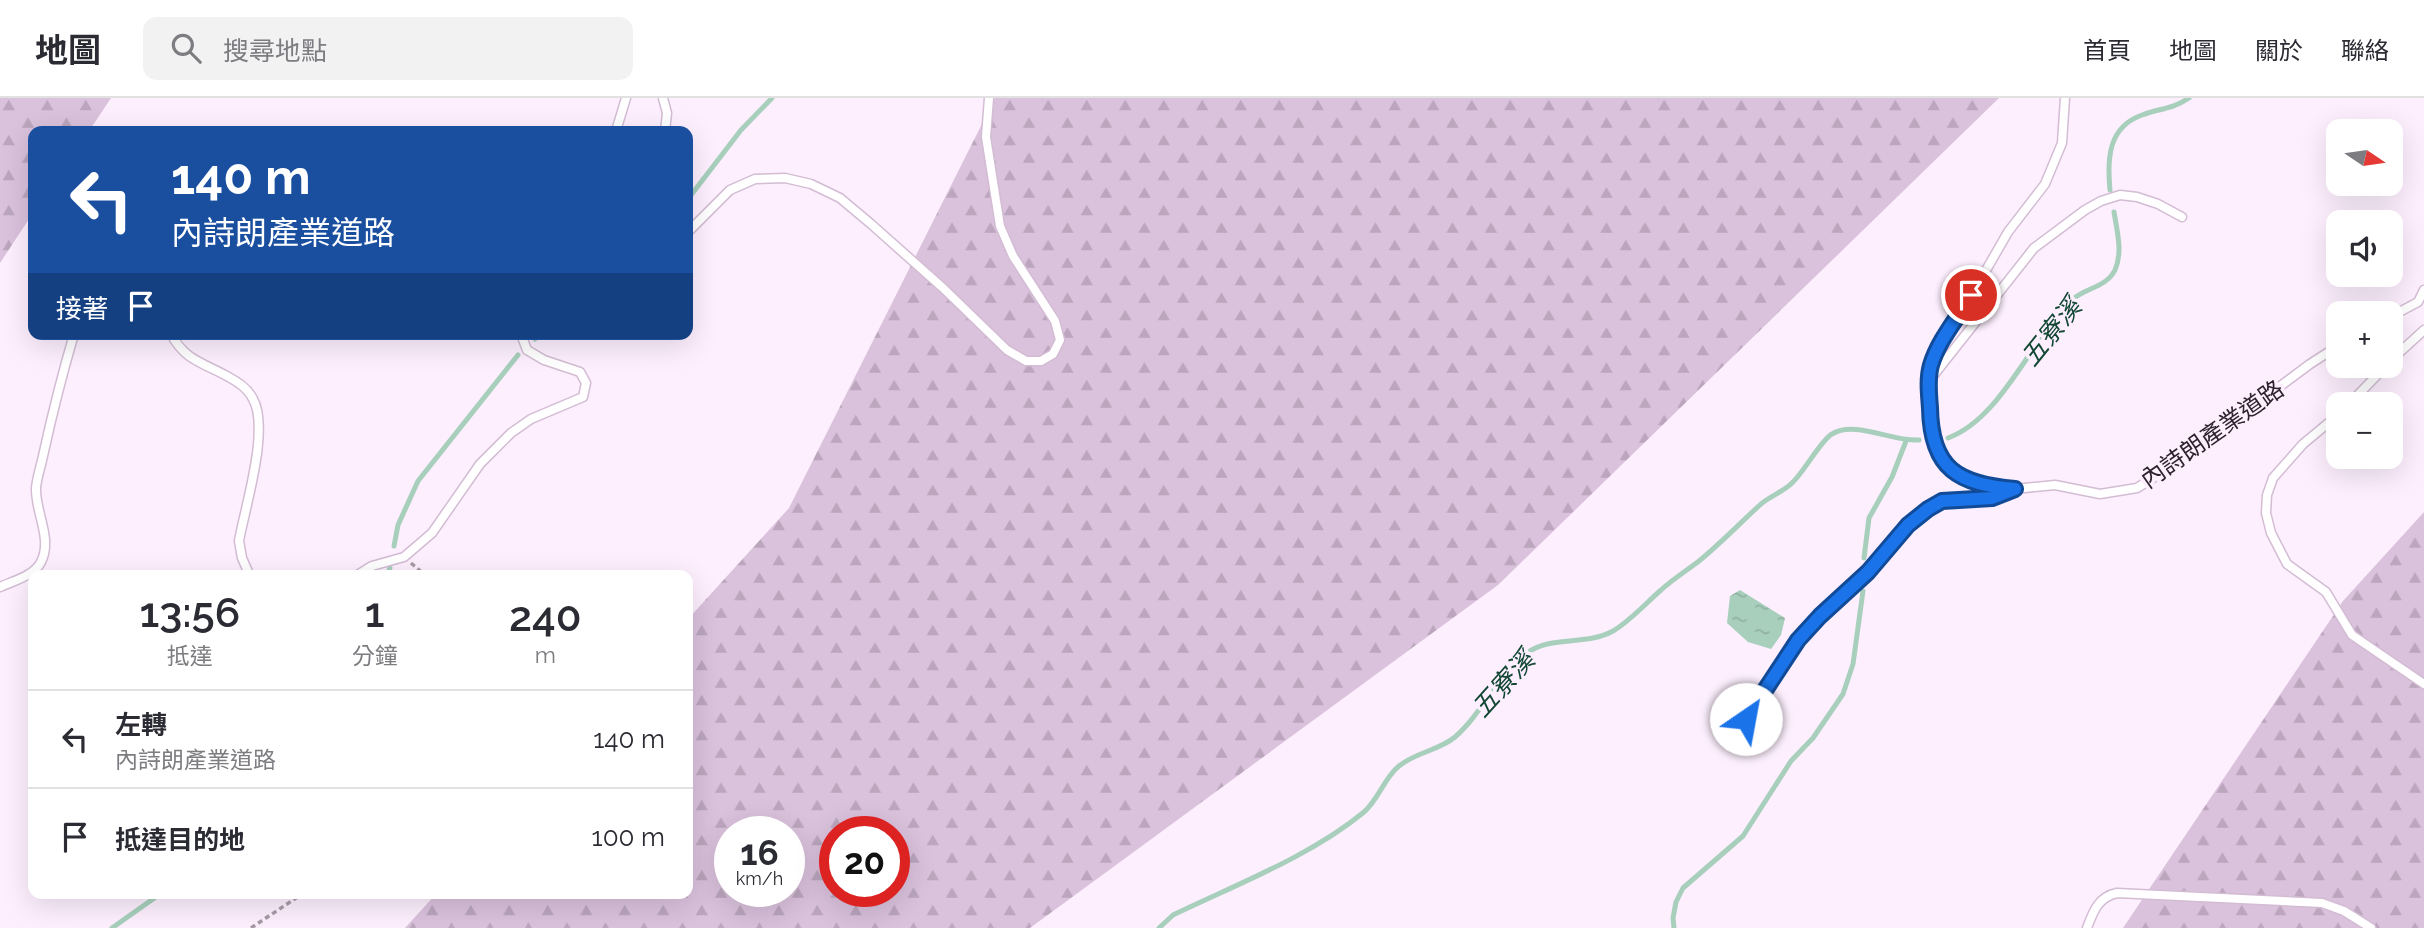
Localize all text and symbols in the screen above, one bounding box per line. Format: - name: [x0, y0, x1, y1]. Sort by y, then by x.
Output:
- search box: [143, 17, 633, 80]
- icon: search: [167, 29, 205, 67]
- text: 地圖: [35, 31, 101, 70]
- text: 搜尋地點: [223, 36, 327, 66]
- text: 首頁: [2083, 36, 2131, 65]
- text: 地圖: [2169, 36, 2217, 65]
- text: 關於: [2255, 36, 2303, 65]
- text: 聯絡: [2341, 36, 2389, 65]
- north arrow: [2326, 119, 2403, 196]
- map controls: [2326, 119, 2403, 469]
- text: 140 m: [171, 148, 311, 205]
- icon: left: [56, 154, 147, 245]
- button: sound: [2326, 210, 2403, 287]
- text: 內詩朗產業道路: [171, 214, 395, 251]
- pin: [1941, 265, 2001, 325]
- icon: arrive: [1952, 276, 1990, 314]
- icon: arrive: [122, 287, 160, 325]
- water label: 五寮溪: [2015, 289, 2090, 372]
- text: 接著: [56, 294, 108, 324]
- button: +: [2326, 301, 2403, 378]
- street label: 內詩朗產業道路: [2135, 374, 2289, 494]
- button: −: [2326, 392, 2403, 469]
- text: 13:56: [139, 588, 240, 637]
- text: 1: [365, 588, 385, 637]
- text: 240: [509, 592, 582, 641]
- text: m: [535, 641, 556, 668]
- text: 抵達: [167, 642, 213, 669]
- text: 分鐘: [352, 642, 398, 669]
- water label: 五寮溪: [1466, 642, 1543, 723]
- position arrow: [1709, 682, 1783, 756]
- text: 左轉: [115, 710, 167, 740]
- icon: left: [56, 720, 94, 758]
- text: 140 m: [593, 724, 665, 754]
- text: 內詩朗產業道路: [115, 746, 276, 773]
- speed limit sign: 20: [819, 816, 910, 907]
- icon: arrive: [56, 818, 94, 856]
- text: 100 m: [592, 822, 665, 852]
- text: 抵達目的地: [115, 825, 245, 855]
- text: 16: [740, 832, 779, 873]
- text: km/h: [736, 868, 783, 889]

